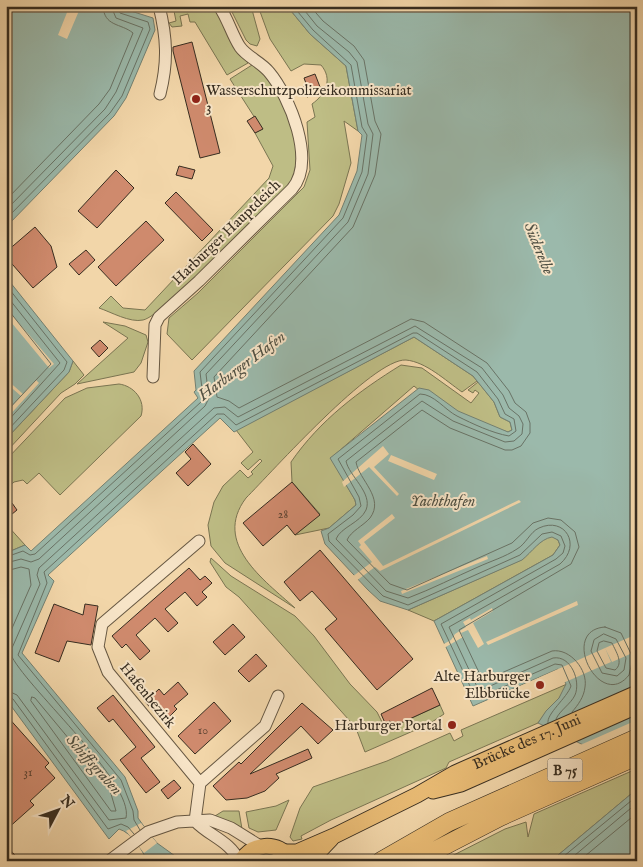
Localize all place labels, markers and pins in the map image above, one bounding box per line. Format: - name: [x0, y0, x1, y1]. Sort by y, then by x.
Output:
- place label: Wasserschutzpolizeikommissariat 3: [206, 81, 412, 117]
- marker: Wasserschutzpolizeikommissariat 3: [190, 93, 202, 105]
- place label: Alte Harburger Elbbrücke: [433, 667, 530, 703]
- marker: Alte Harburger Elbbrücke: [534, 679, 546, 691]
- place label: Harburger Portal: [334, 716, 443, 735]
- marker: Harburger Portal: [446, 719, 458, 731]

